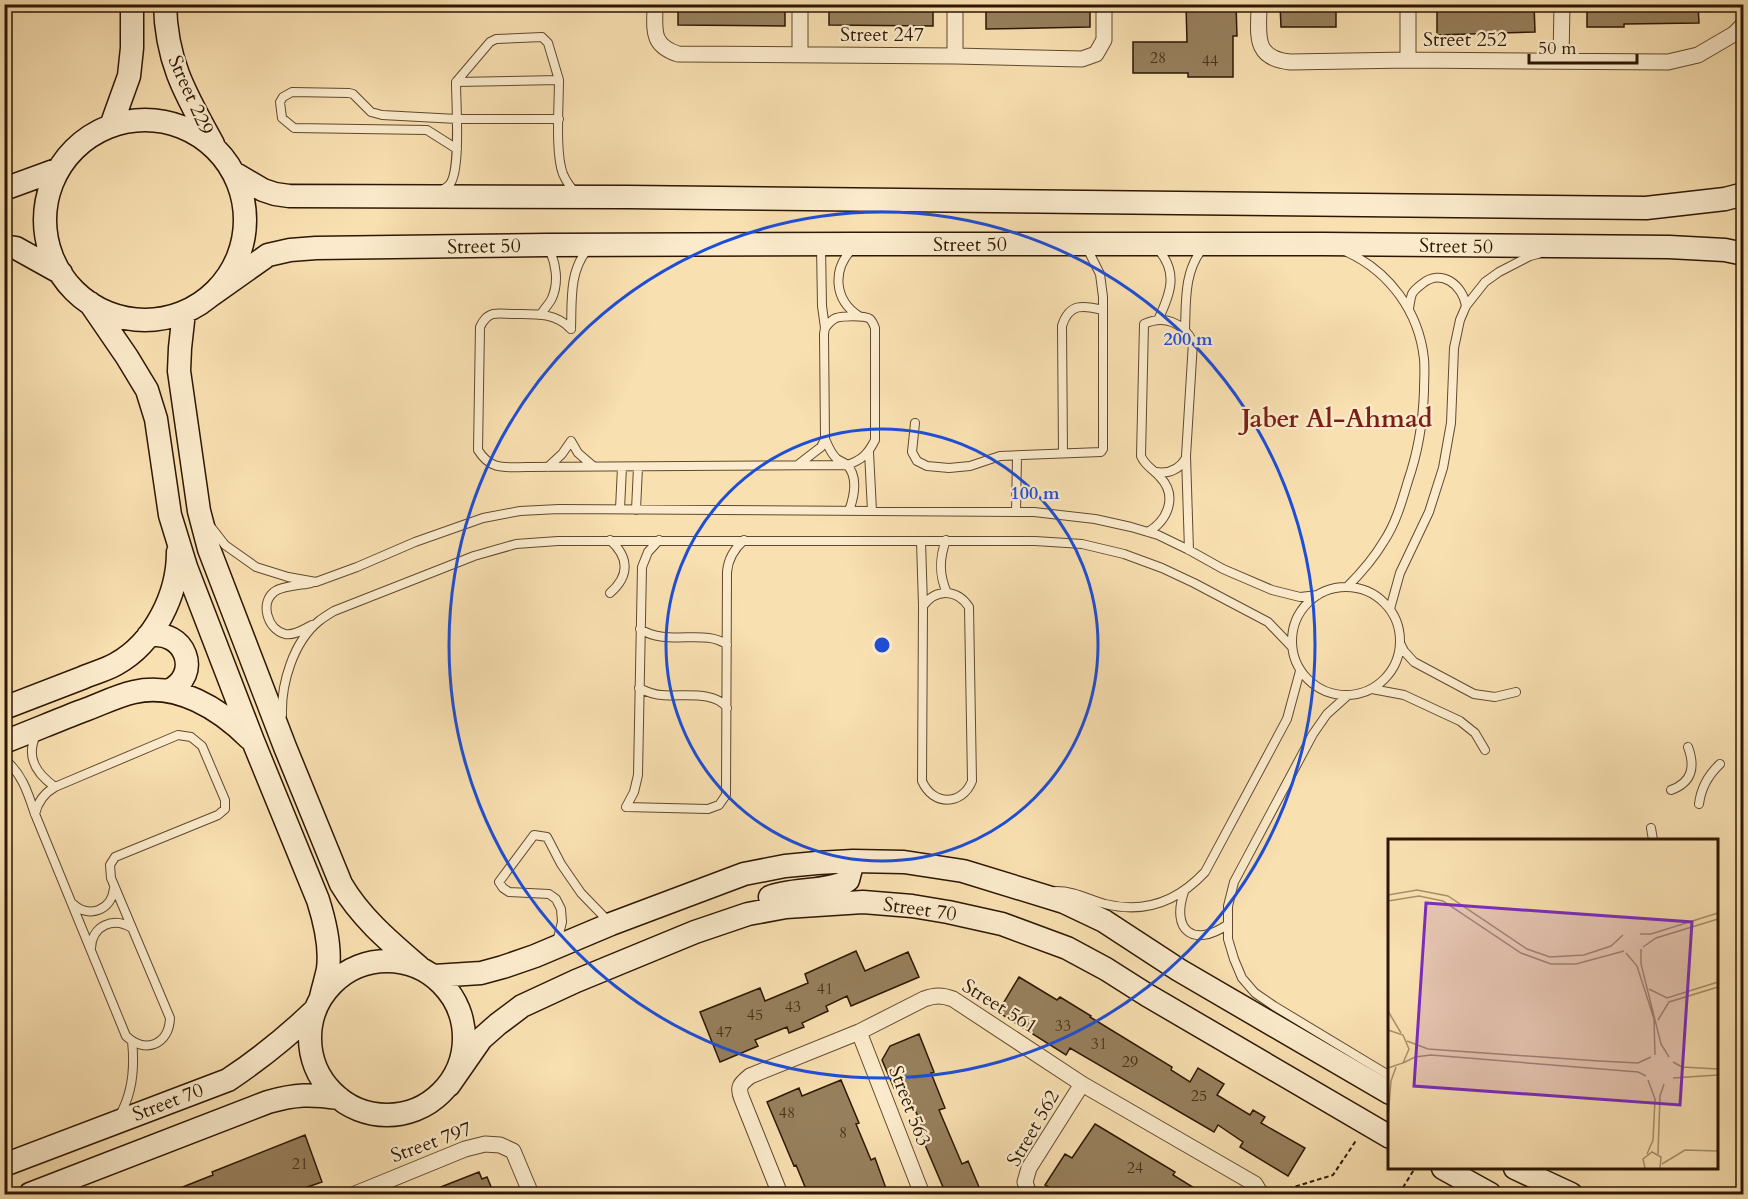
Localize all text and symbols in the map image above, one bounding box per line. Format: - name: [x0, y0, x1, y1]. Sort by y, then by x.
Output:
- street label: Street 247: [840, 21, 924, 48]
- street label: Street 252: [1423, 26, 1507, 53]
- scale bar: [1529, 27, 1637, 65]
- text: 50 m: [1538, 36, 1577, 61]
- house number: 28: [1150, 47, 1166, 69]
- house number: 44: [1202, 50, 1218, 72]
- street label: Street 229: [162, 51, 220, 139]
- street label: Street 50: [933, 231, 1007, 258]
- street label: Street 50: [447, 232, 521, 260]
- street label: Street 50: [1419, 232, 1493, 260]
- text: 200 m: [1163, 327, 1213, 352]
- district label: Jaber Al-Ahmad: [1237, 401, 1433, 436]
- text: 100 m: [1010, 481, 1060, 506]
- centre of rings: [872, 635, 892, 655]
- inset map: [1388, 839, 1718, 1169]
- street label: Street 70: [881, 890, 959, 928]
- street label: Street 561: [957, 972, 1043, 1040]
- house number: 41: [817, 978, 833, 1000]
- house number: 43: [785, 996, 801, 1018]
- house number: 45: [747, 1004, 763, 1026]
- house number: 33: [1055, 1015, 1071, 1037]
- house number: 47: [716, 1021, 732, 1043]
- house number: 31: [1091, 1033, 1107, 1055]
- house number: 29: [1122, 1051, 1138, 1073]
- street label: Street 563: [882, 1062, 938, 1150]
- street label: Street 70: [129, 1076, 207, 1128]
- street label: Street 562: [1000, 1085, 1066, 1171]
- house number: 25: [1191, 1085, 1207, 1107]
- house number: 48: [779, 1102, 795, 1124]
- street label: Street 797: [387, 1115, 475, 1169]
- house number: 8: [839, 1122, 847, 1144]
- house number: 21: [292, 1153, 308, 1175]
- house number: 24: [1127, 1157, 1143, 1179]

